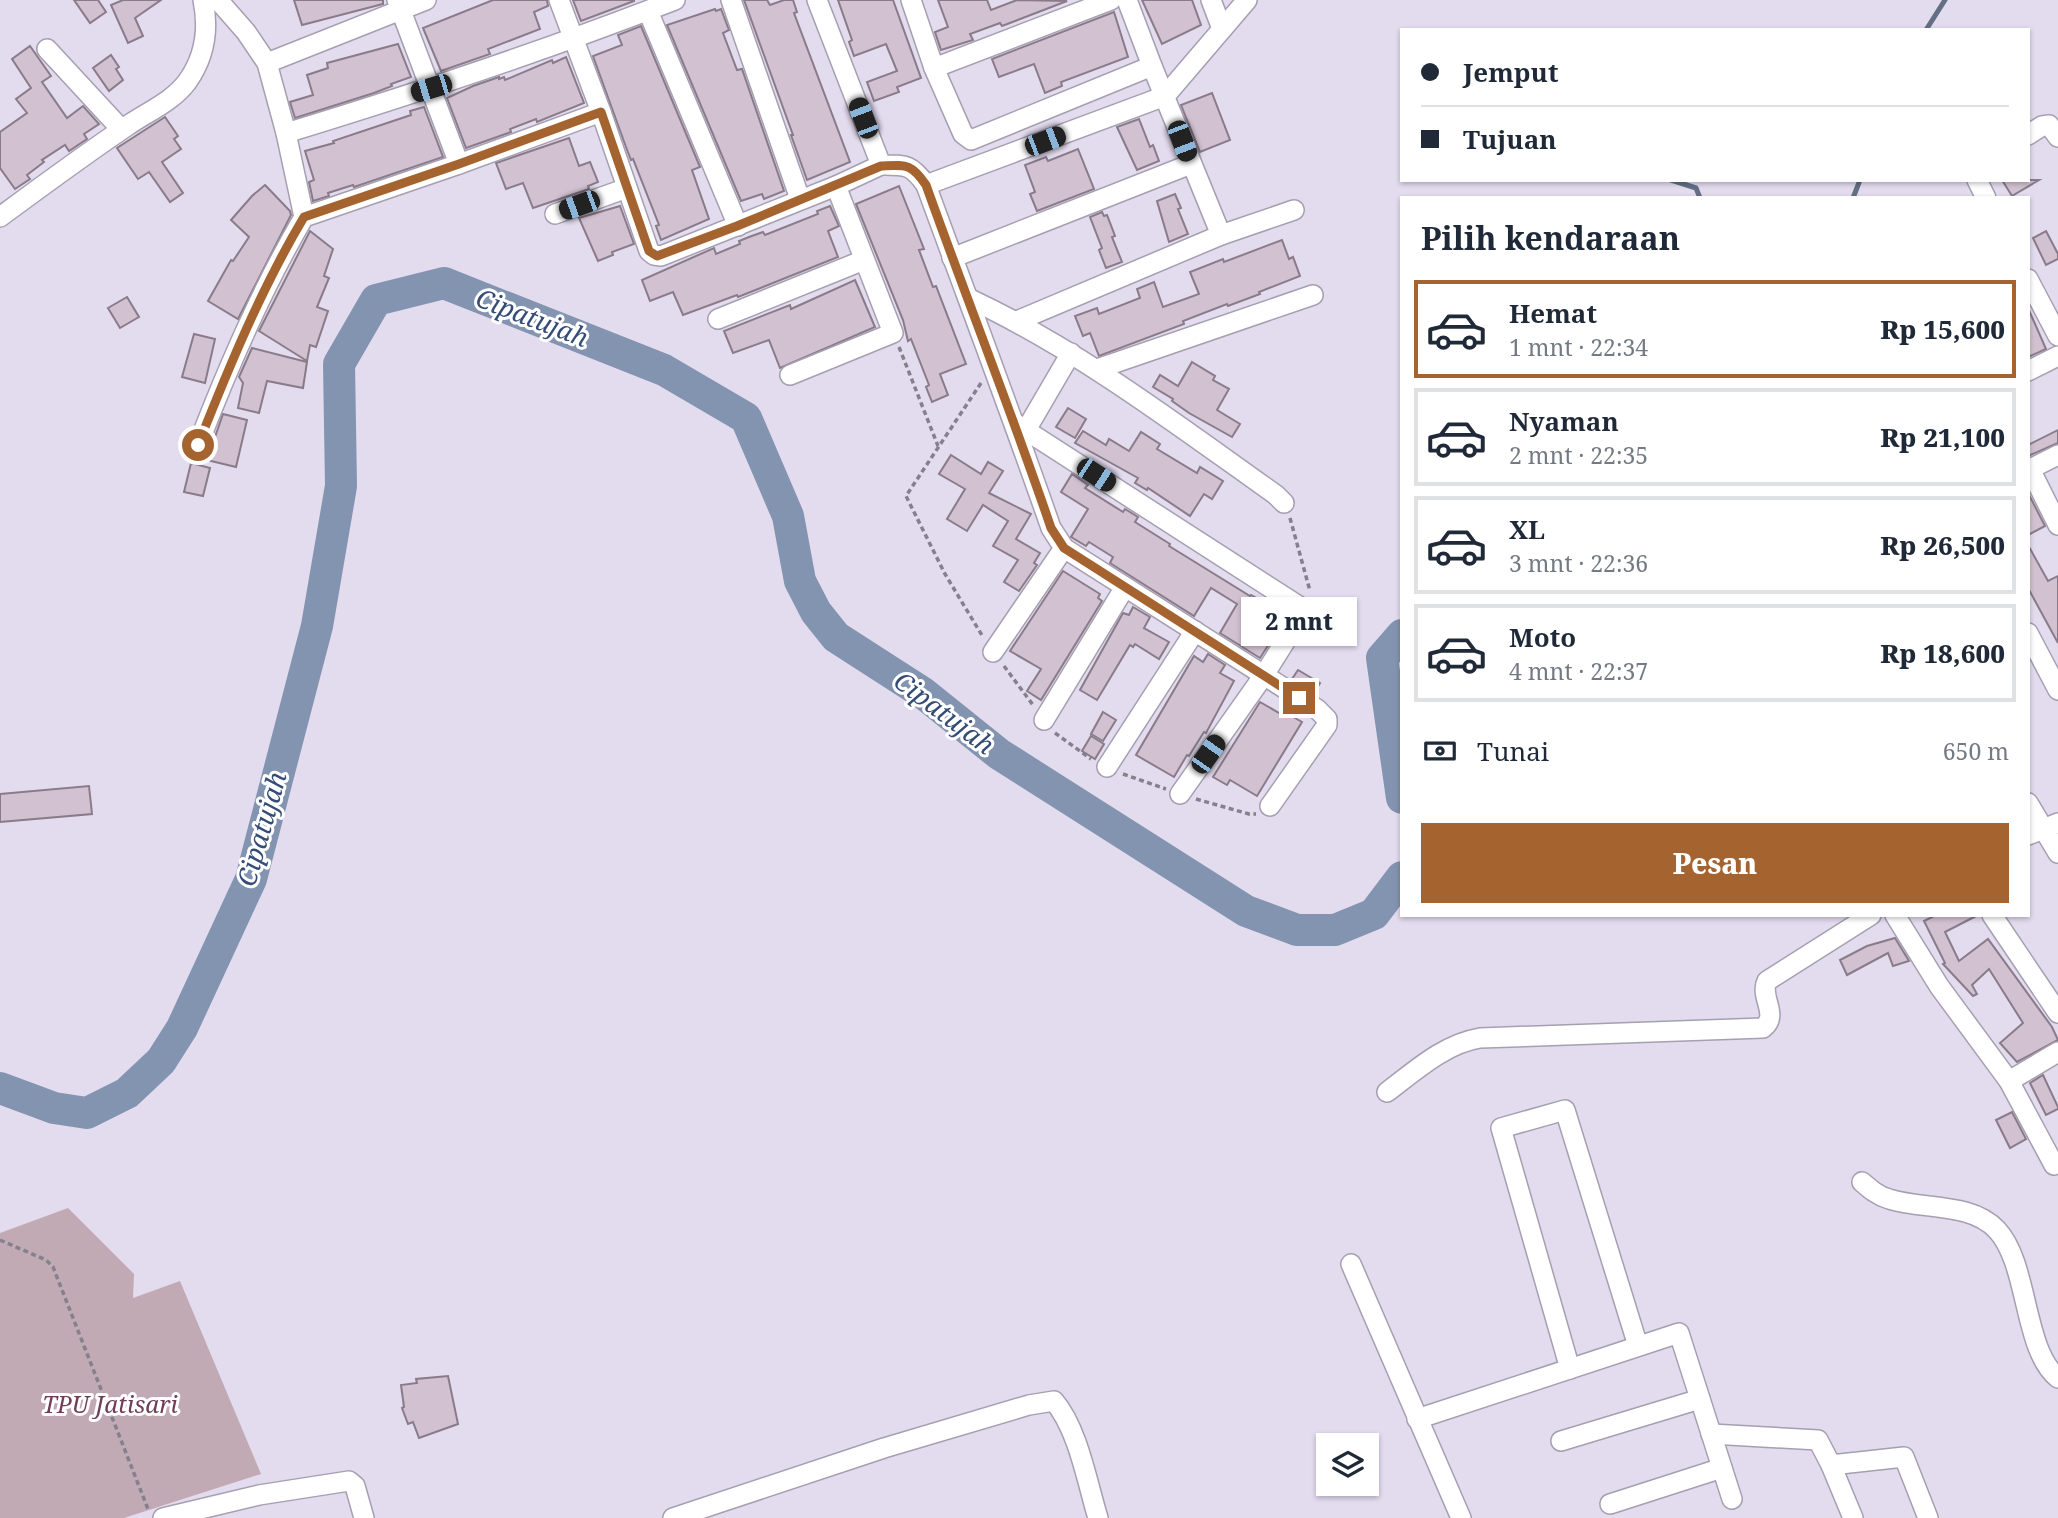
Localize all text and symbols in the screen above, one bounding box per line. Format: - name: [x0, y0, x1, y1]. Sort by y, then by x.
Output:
- text: Jemput: [1463, 54, 1558, 90]
- car: [408, 72, 455, 104]
- car: [846, 95, 881, 141]
- car: [1165, 118, 1200, 164]
- text: Tujuan: [1463, 121, 1557, 157]
- car: [1022, 124, 1069, 158]
- car: [556, 188, 603, 222]
- text: Pilih kendaraan: [1421, 216, 1680, 259]
- water label: Cipatujah: [471, 279, 594, 355]
- text: Hemat: [1509, 295, 1597, 331]
- icon: car: [1425, 298, 1488, 361]
- text: Rp 15,600: [1880, 311, 2005, 347]
- text: 1 mnt · 22:34: [1509, 331, 1648, 363]
- text: Nyaman: [1509, 403, 1619, 439]
- icon: car: [1425, 406, 1488, 469]
- text: Rp 21,100: [1880, 419, 2005, 455]
- route start: [182, 429, 214, 461]
- text: 2 mnt · 22:35: [1509, 439, 1648, 471]
- car: [1073, 455, 1120, 495]
- text: XL: [1509, 511, 1545, 547]
- icon: car: [1425, 514, 1488, 577]
- text: Rp 26,500: [1880, 527, 2005, 563]
- text: 3 mnt · 22:36: [1509, 547, 1648, 579]
- callout: 2 mnt: [1241, 596, 1357, 646]
- text: 2 mnt: [1265, 605, 1333, 637]
- text: Moto: [1509, 619, 1576, 655]
- icon: car: [1425, 622, 1488, 685]
- text: Rp 18,600: [1880, 635, 2005, 671]
- text: 4 mnt · 22:37: [1509, 655, 1648, 687]
- water label: Cipatujah: [887, 662, 1003, 762]
- route end: [1283, 682, 1315, 714]
- car: [1188, 731, 1229, 777]
- icon: cash: [1421, 732, 1459, 770]
- text: Tunai: [1477, 733, 1549, 769]
- text: 650 m: [1943, 735, 2009, 767]
- water label: Cipatujah: [228, 767, 295, 890]
- button: Pesan: [1421, 823, 2009, 903]
- park label: TPU Jatisari: [42, 1387, 178, 1420]
- map controls: [1316, 1433, 1379, 1496]
- button: layers: [1316, 1433, 1379, 1496]

